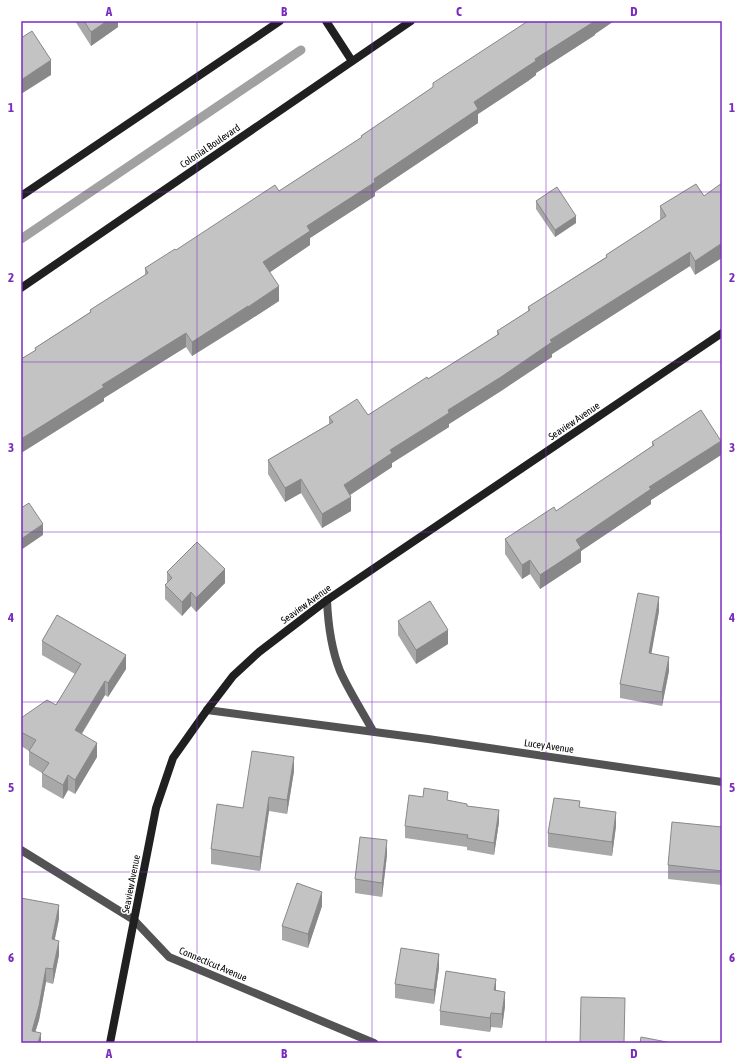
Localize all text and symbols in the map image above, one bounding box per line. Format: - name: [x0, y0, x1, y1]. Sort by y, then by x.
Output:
- text: A: [105, 4, 113, 19]
- text: B: [281, 4, 288, 19]
- text: C: [456, 4, 462, 19]
- text: D: [630, 4, 638, 19]
- text: 1: [8, 100, 14, 115]
- text: 1: [729, 100, 735, 115]
- street label: Colonial Boulevard: [178, 122, 242, 170]
- text: 2: [8, 270, 14, 285]
- text: 2: [729, 270, 735, 285]
- street label: Seaview Avenue: [546, 400, 602, 442]
- text: 3: [8, 440, 14, 455]
- text: 3: [729, 440, 735, 455]
- street label: Seaview Avenue: [279, 582, 334, 626]
- text: 4: [7, 610, 14, 625]
- text: 4: [728, 610, 735, 625]
- street label: Lucey Avenue: [523, 737, 575, 755]
- text: 5: [8, 780, 14, 795]
- text: 5: [729, 780, 735, 795]
- street label: Seaview Avenue: [120, 853, 142, 914]
- street label: Connecticut Avenue: [177, 945, 249, 983]
- text: 6: [8, 950, 14, 965]
- text: 6: [729, 950, 735, 965]
- text: A: [105, 1046, 113, 1061]
- text: B: [281, 1046, 288, 1061]
- text: C: [456, 1046, 462, 1061]
- text: D: [630, 1046, 638, 1061]

